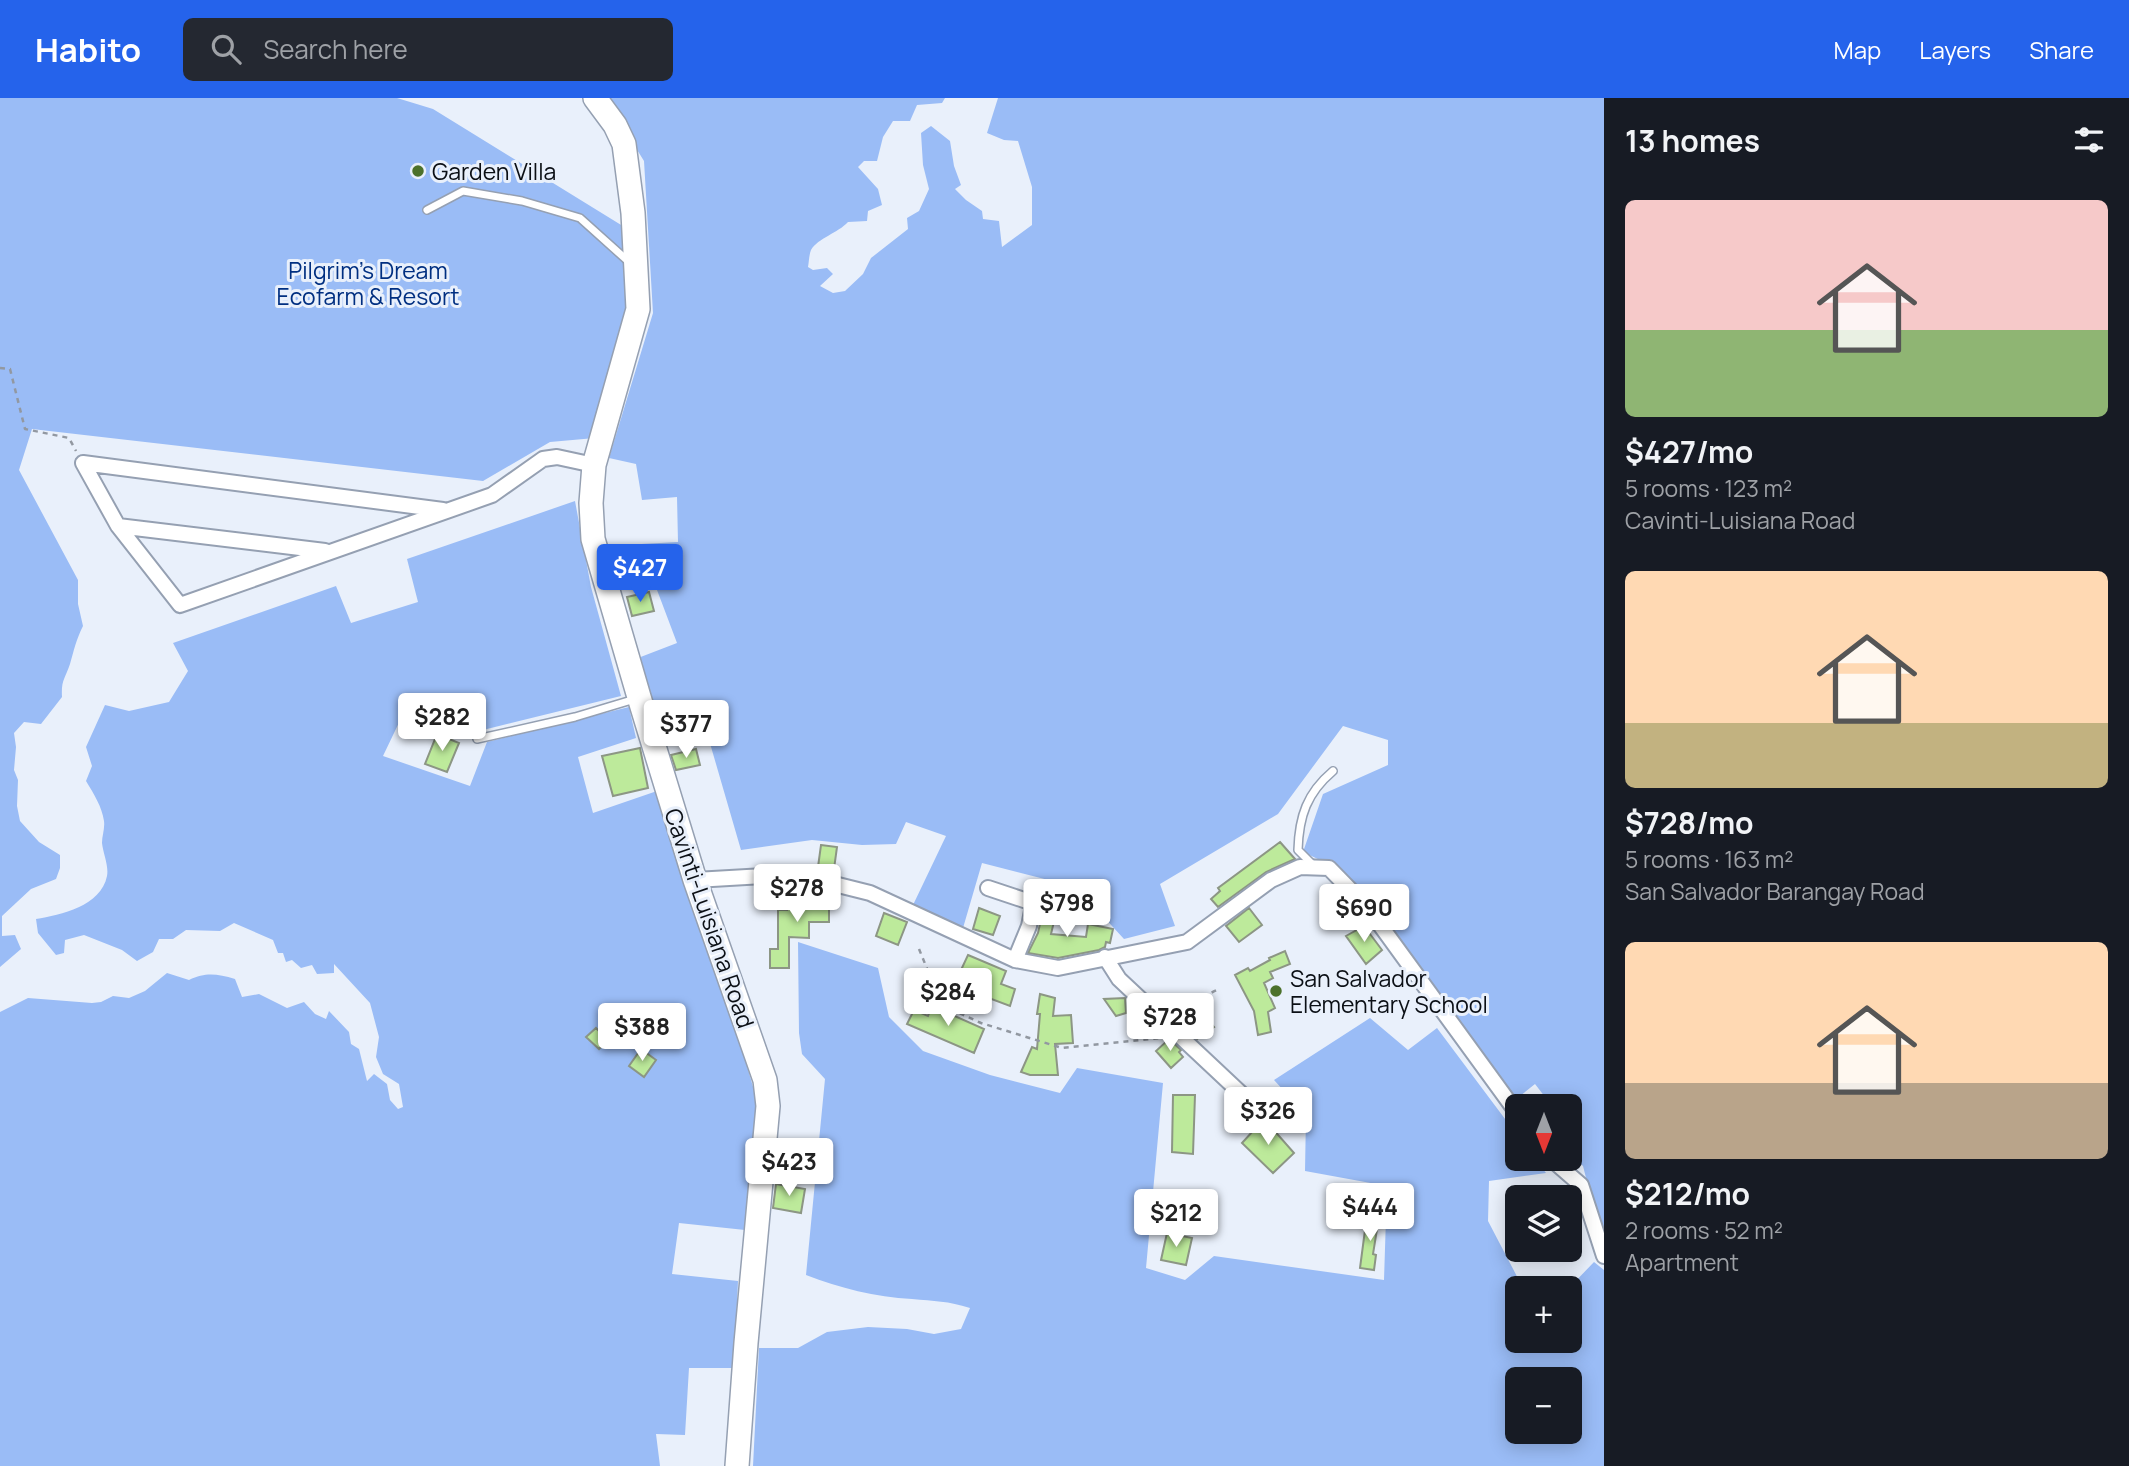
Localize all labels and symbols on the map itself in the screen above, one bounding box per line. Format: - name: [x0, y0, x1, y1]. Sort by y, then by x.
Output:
- place label: Garden Villa: [432, 155, 556, 187]
- marker: Garden Villa: [410, 163, 426, 179]
- park label: Pilgrim's Dream Ecofarm & Resort: [277, 254, 459, 312]
- pin: $427: [599, 545, 681, 604]
- pin: $282: [401, 694, 483, 753]
- pin: $377: [645, 700, 727, 760]
- street label: Cavinti-Luisiana Road: [657, 804, 763, 1032]
- pin: $278: [756, 864, 838, 924]
- pin: $798: [1026, 880, 1108, 939]
- pin: $690: [1323, 884, 1405, 944]
- place label: San Salvador Elementary School: [1290, 962, 1488, 1020]
- pin: $284: [907, 968, 989, 1028]
- marker: San Salvador Elementary School: [1268, 983, 1284, 999]
- pin: $728: [1129, 993, 1211, 1053]
- pin: $388: [601, 1004, 683, 1063]
- pin: $326: [1227, 1088, 1309, 1147]
- north arrow: [1505, 1094, 1582, 1171]
- pin: $423: [748, 1138, 830, 1198]
- pin: $444: [1329, 1184, 1411, 1243]
- pin: $212: [1135, 1190, 1217, 1249]

